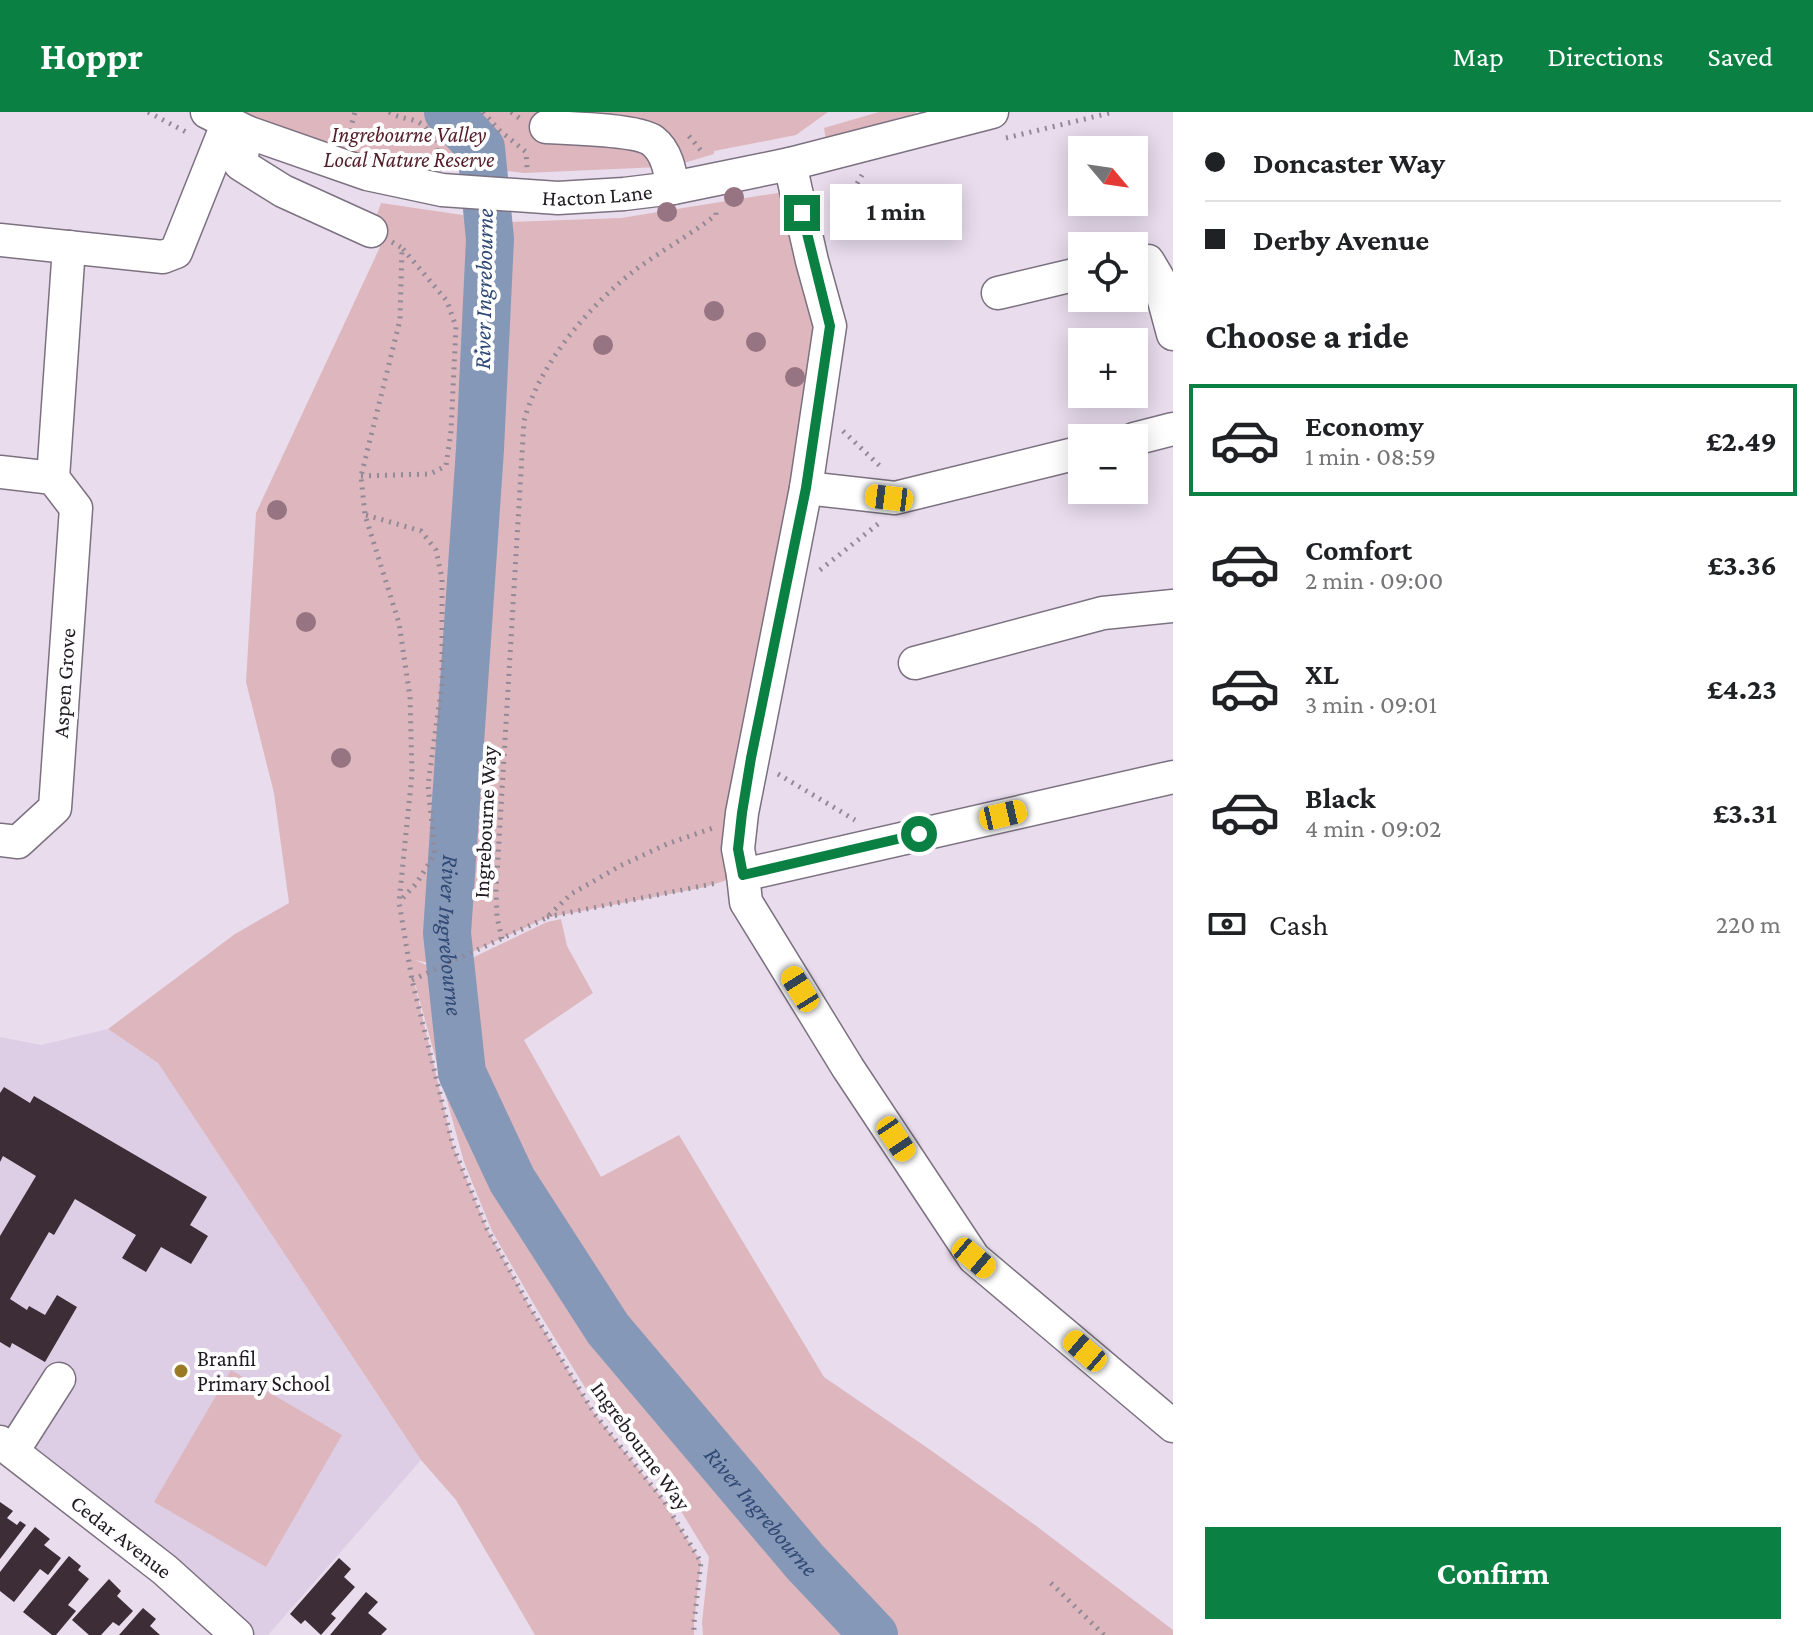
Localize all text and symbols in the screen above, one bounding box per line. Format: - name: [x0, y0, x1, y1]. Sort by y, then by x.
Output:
- text: Hoppr: [40, 35, 143, 77]
- text: Map: [1453, 41, 1504, 72]
- text: Directions: [1548, 41, 1663, 72]
- text: Saved: [1707, 41, 1773, 72]
- park label: Ingrebourne Valley Local Nature Reserve: [324, 122, 495, 172]
- north arrow: [1068, 136, 1148, 216]
- map controls: [1068, 136, 1148, 504]
- text: Doncaster Way: [1253, 146, 1445, 179]
- street label: Hacton Lane: [541, 178, 654, 211]
- callout: 1 min: [830, 185, 962, 241]
- route end: [784, 195, 820, 231]
- text: 1 min: [866, 197, 926, 226]
- water label: River Ingrebourne: [468, 208, 498, 370]
- text: Derby Avenue: [1253, 223, 1429, 256]
- button: locate: [1068, 232, 1148, 312]
- text: Choose a ride: [1205, 316, 1409, 356]
- button: +: [1068, 328, 1148, 408]
- icon: car: [1209, 404, 1281, 476]
- text: Economy: [1305, 409, 1424, 442]
- button: −: [1068, 424, 1148, 504]
- text: £2.49: [1706, 424, 1777, 457]
- text: 1 min · 08:59: [1305, 442, 1436, 471]
- car: [864, 483, 914, 513]
- icon: car: [1209, 528, 1281, 600]
- text: Comfort: [1305, 533, 1412, 566]
- text: £3.36: [1708, 548, 1777, 581]
- text: 2 min · 09:00: [1305, 566, 1443, 595]
- street label: Aspen Grove: [48, 627, 80, 739]
- icon: car: [1209, 652, 1281, 724]
- text: XL: [1305, 657, 1339, 690]
- text: £4.23: [1707, 672, 1777, 705]
- text: 3 min · 09:01: [1305, 690, 1437, 719]
- street label: Ingrebourne Way: [469, 744, 502, 899]
- icon: car: [1209, 776, 1281, 848]
- text: Black: [1305, 781, 1376, 814]
- text: £3.31: [1713, 796, 1777, 829]
- car: [977, 798, 1029, 832]
- text: 4 min · 09:02: [1305, 814, 1442, 843]
- route start: [901, 816, 937, 852]
- water label: River Ingrebourne: [433, 854, 469, 1017]
- icon: cash: [1205, 902, 1249, 946]
- text: Cash: [1269, 908, 1328, 941]
- text: 220 m: [1716, 910, 1781, 939]
- car: [777, 962, 823, 1016]
- car: [873, 1112, 919, 1166]
- car: [948, 1233, 1000, 1283]
- car: [1059, 1326, 1111, 1376]
- place label: Branfil Primary School: [197, 1346, 331, 1396]
- marker: Branfil Primary School: [172, 1362, 190, 1380]
- street label: Ingrebourne Way: [586, 1377, 697, 1516]
- water label: River Ingrebourne: [699, 1441, 824, 1581]
- street label: Cedar Avenue: [66, 1489, 178, 1583]
- button: Confirm: [1205, 1527, 1781, 1619]

